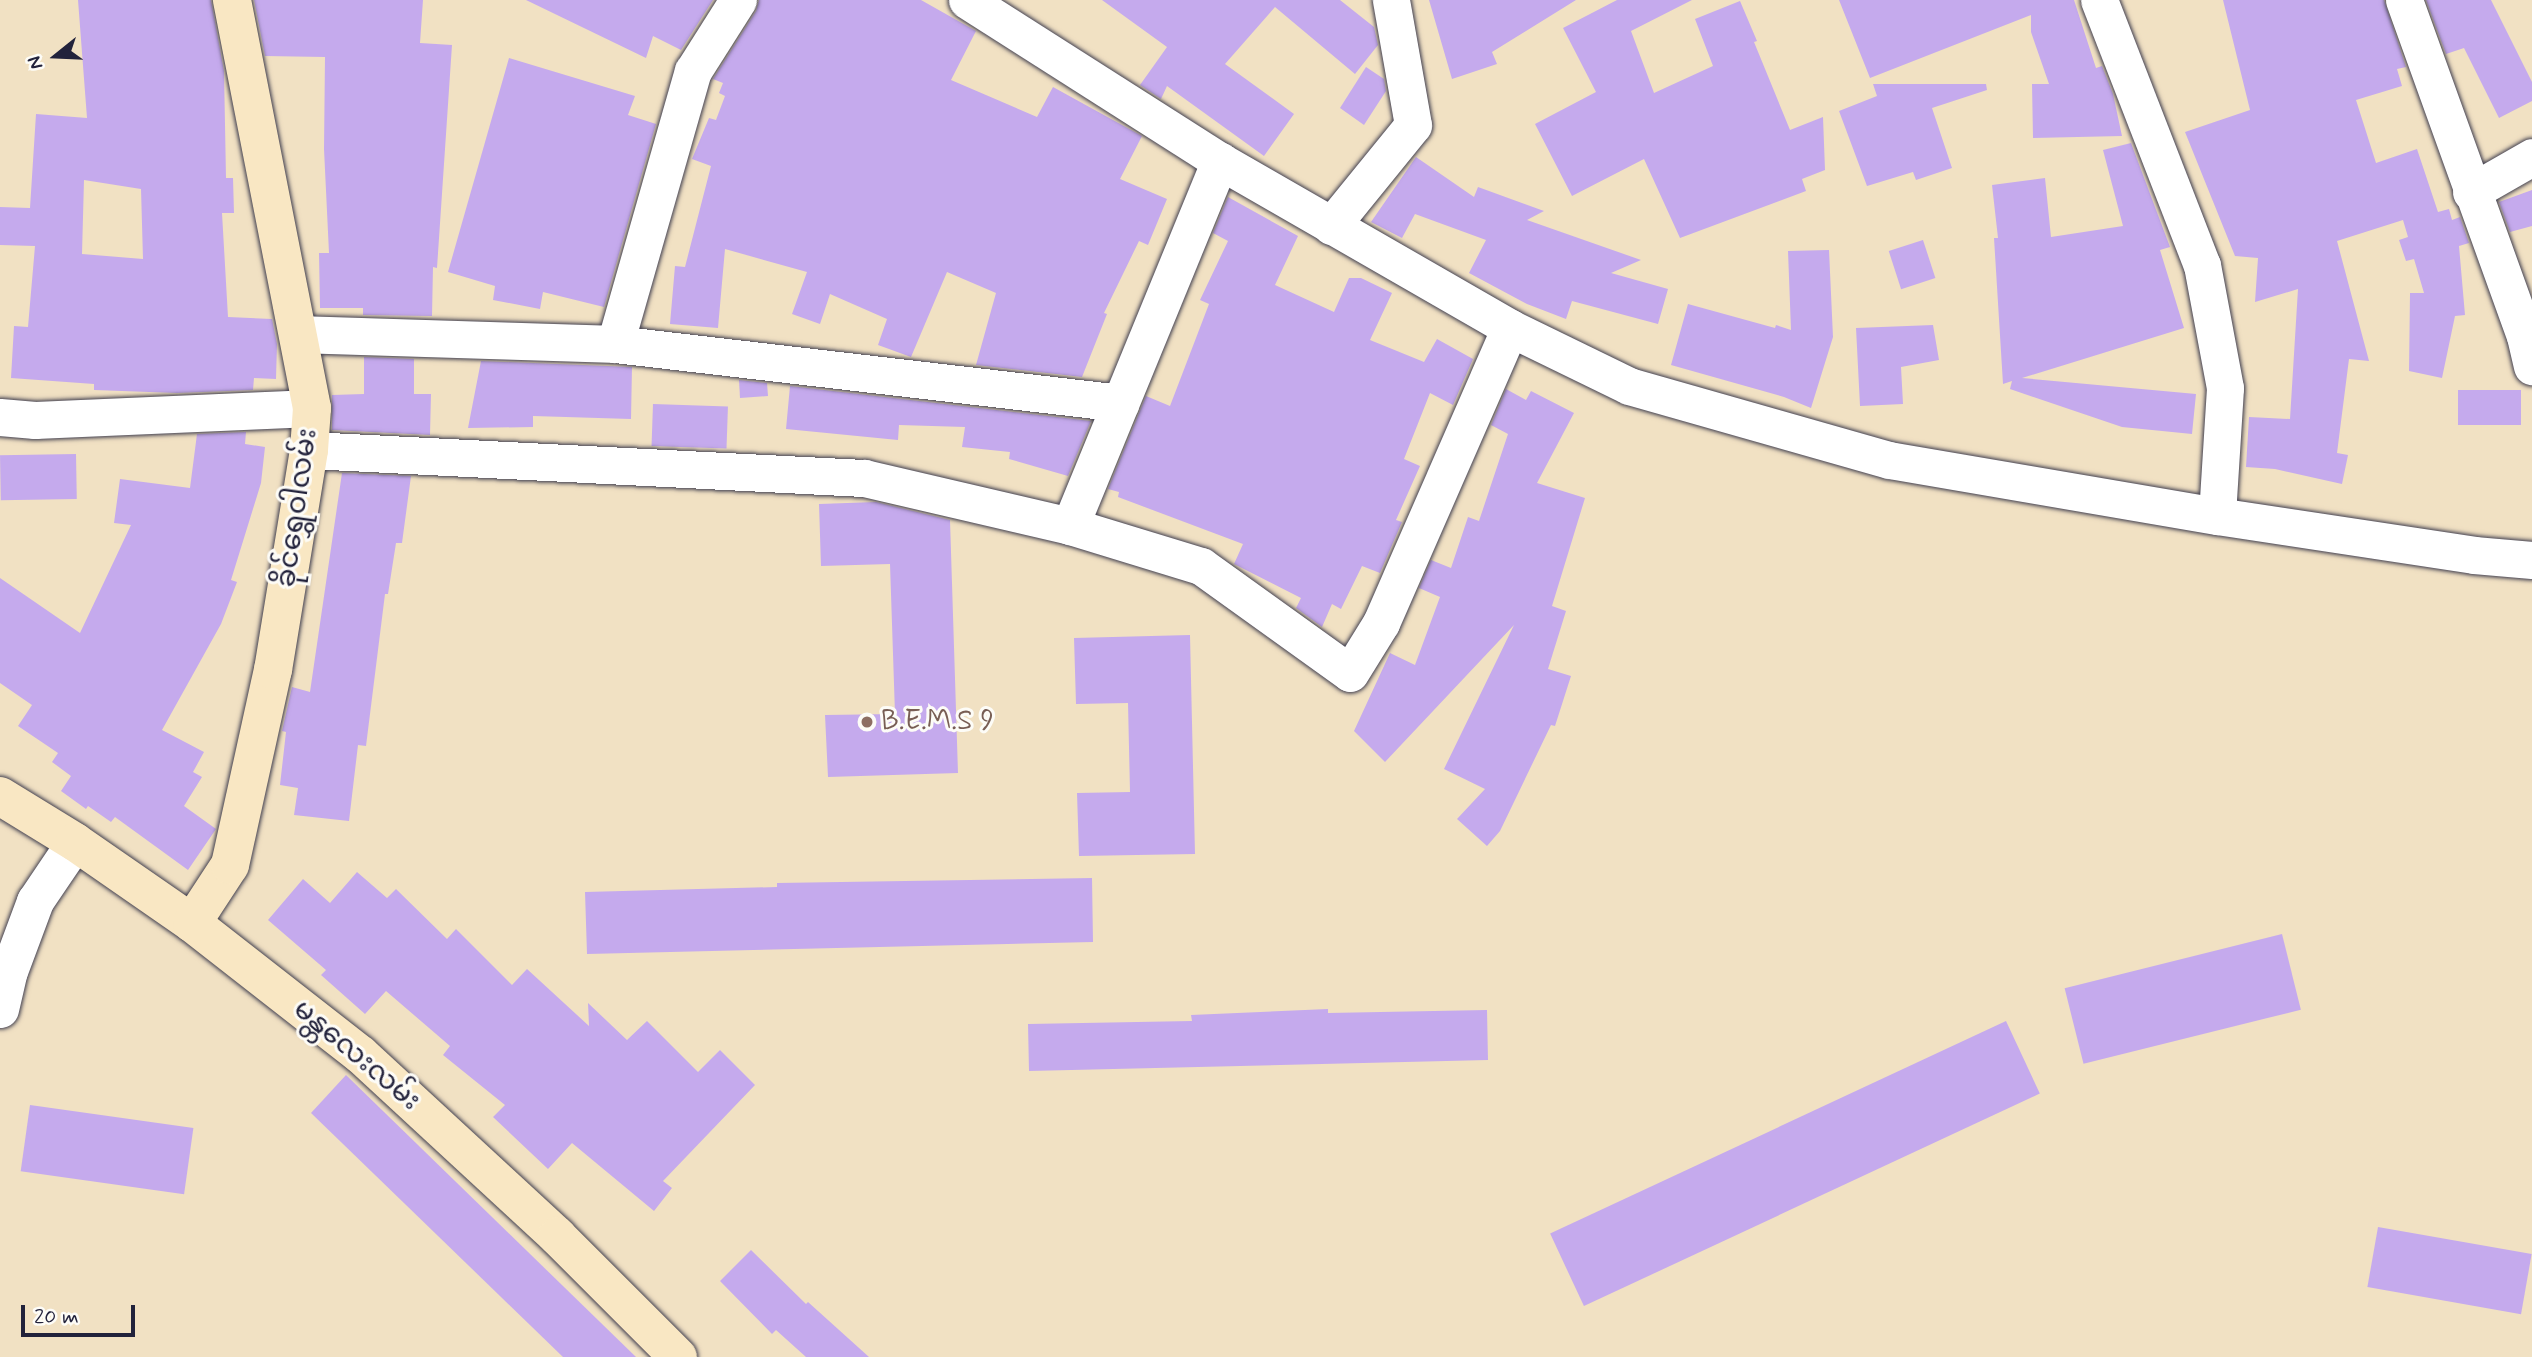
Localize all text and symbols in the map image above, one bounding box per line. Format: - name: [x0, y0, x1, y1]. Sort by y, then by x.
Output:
- north arrow: [21, 21, 91, 91]
- text: N: [22, 53, 49, 73]
- street label: ခိုင်ရွှေဝါလမ်း: [270, 426, 326, 590]
- place label: B.E.M.S 9: [881, 705, 994, 739]
- marker: B.E.M.S 9: [859, 714, 875, 730]
- street label: မန္တလေးလမ်း: [286, 993, 426, 1119]
- scale bar: [24, 1290, 138, 1334]
- text: 20 m: [34, 1303, 79, 1331]

